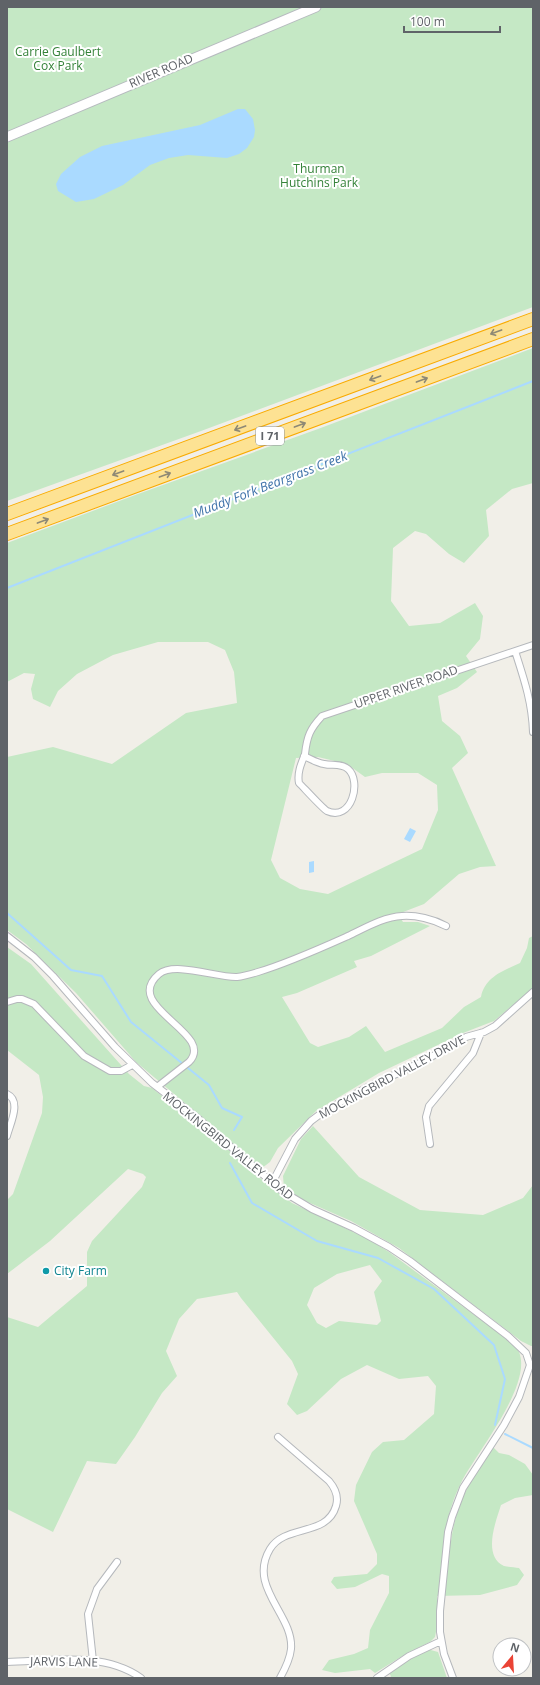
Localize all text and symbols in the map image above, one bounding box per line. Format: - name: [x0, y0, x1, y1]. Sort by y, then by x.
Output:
- scale bar: [404, 8, 500, 34]
- text: 100 m: [410, 13, 445, 30]
- park label: Carrie Gaulbert Cox Park: [15, 43, 101, 74]
- street label: RIVER ROAD: [126, 49, 195, 92]
- park label: Thurman Hutchins Park: [280, 160, 359, 191]
- one-way arrow: [491, 329, 503, 337]
- one-way arrow: [369, 374, 381, 382]
- one-way arrow: [416, 375, 428, 383]
- one-way arrow: [294, 421, 306, 429]
- one-way arrow: [234, 424, 246, 432]
- road number: I 71: [256, 427, 284, 445]
- water label: Muddy Fork Beargrass Creek: [190, 446, 350, 522]
- one-way arrow: [112, 470, 124, 478]
- one-way arrow: [159, 471, 171, 479]
- one-way arrow: [37, 516, 49, 524]
- street label: UPPER RIVER ROAD: [352, 661, 460, 712]
- street label: MOCKINGBIRD VALLEY DRIVE: [316, 1031, 468, 1122]
- street label: MOCKINGBIRD VALLEY ROAD: [160, 1088, 297, 1204]
- place label: City Farm: [54, 1262, 107, 1279]
- marker: City Farm: [41, 1266, 51, 1276]
- north arrow: [492, 1637, 532, 1677]
- text: N: [509, 1638, 522, 1656]
- street label: JARVIS LANE: [29, 1652, 98, 1671]

